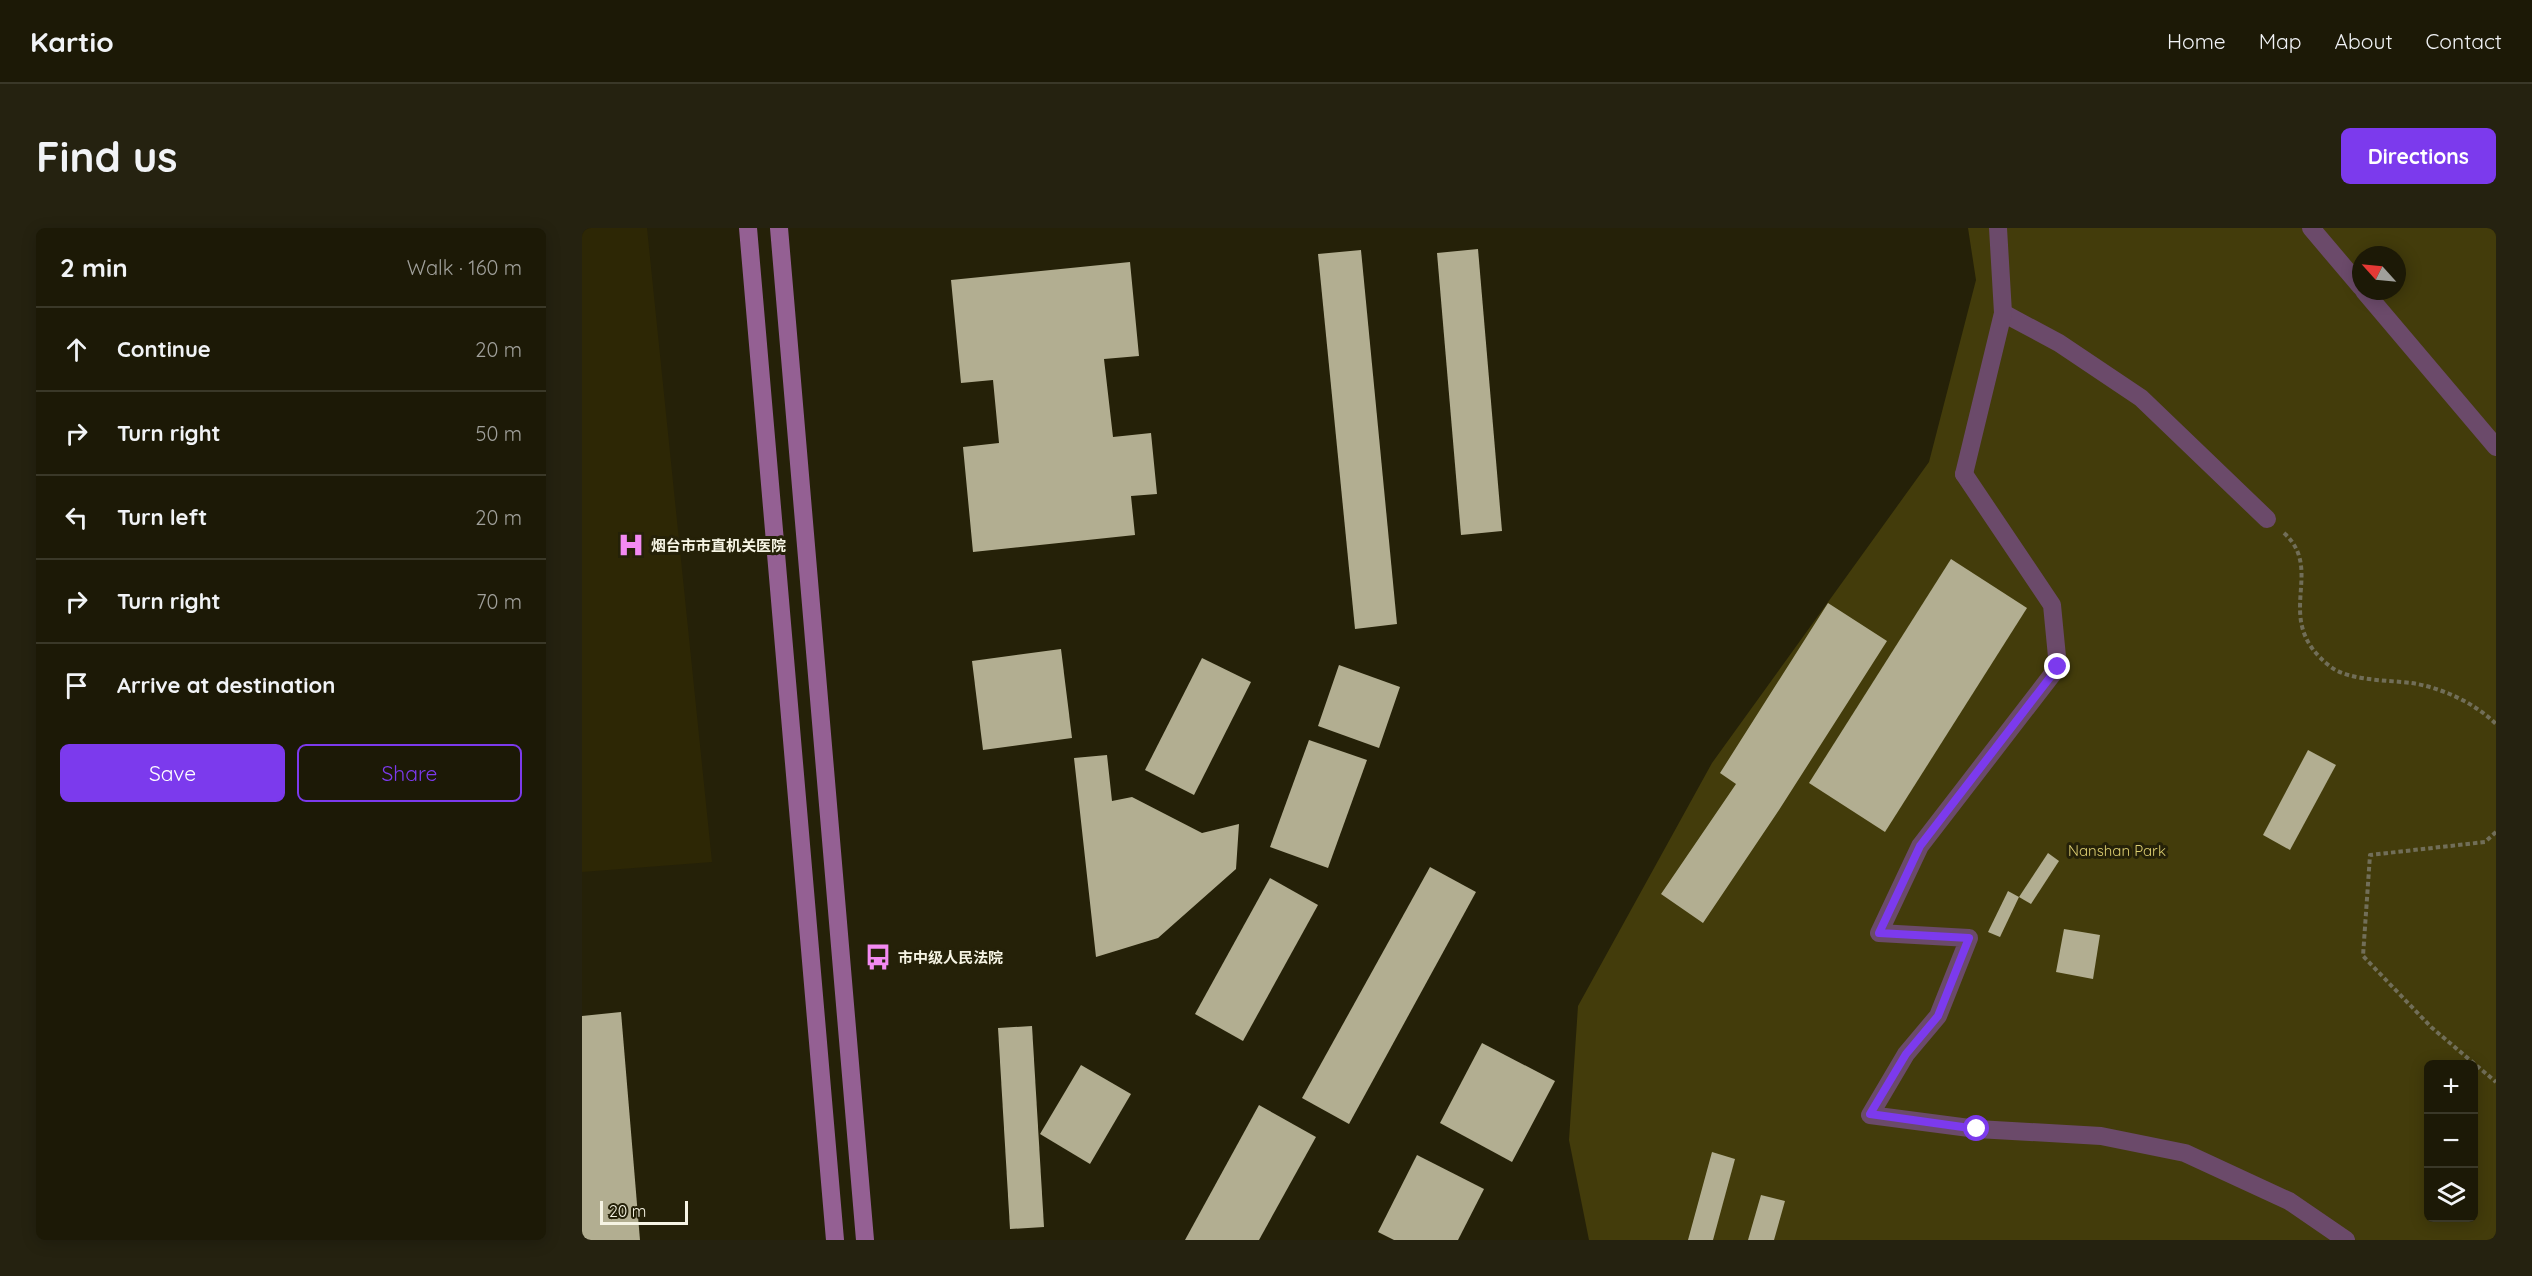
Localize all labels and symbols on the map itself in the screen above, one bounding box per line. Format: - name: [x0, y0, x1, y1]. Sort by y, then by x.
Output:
- north arrow: [2352, 246, 2406, 300]
- hospital icon: 烟台市市直机关医院: [616, 530, 646, 560]
- place label: 烟台市市直机关医院: [651, 536, 786, 555]
- route end: [2044, 653, 2070, 679]
- park label: Nanshan Park: [2068, 841, 2166, 860]
- bus stop icon: 市中级人民法院: [863, 942, 893, 972]
- place label: 市中级人民法院: [898, 948, 1003, 967]
- route start: [1963, 1115, 1989, 1141]
- scale bar: [600, 1198, 688, 1226]

